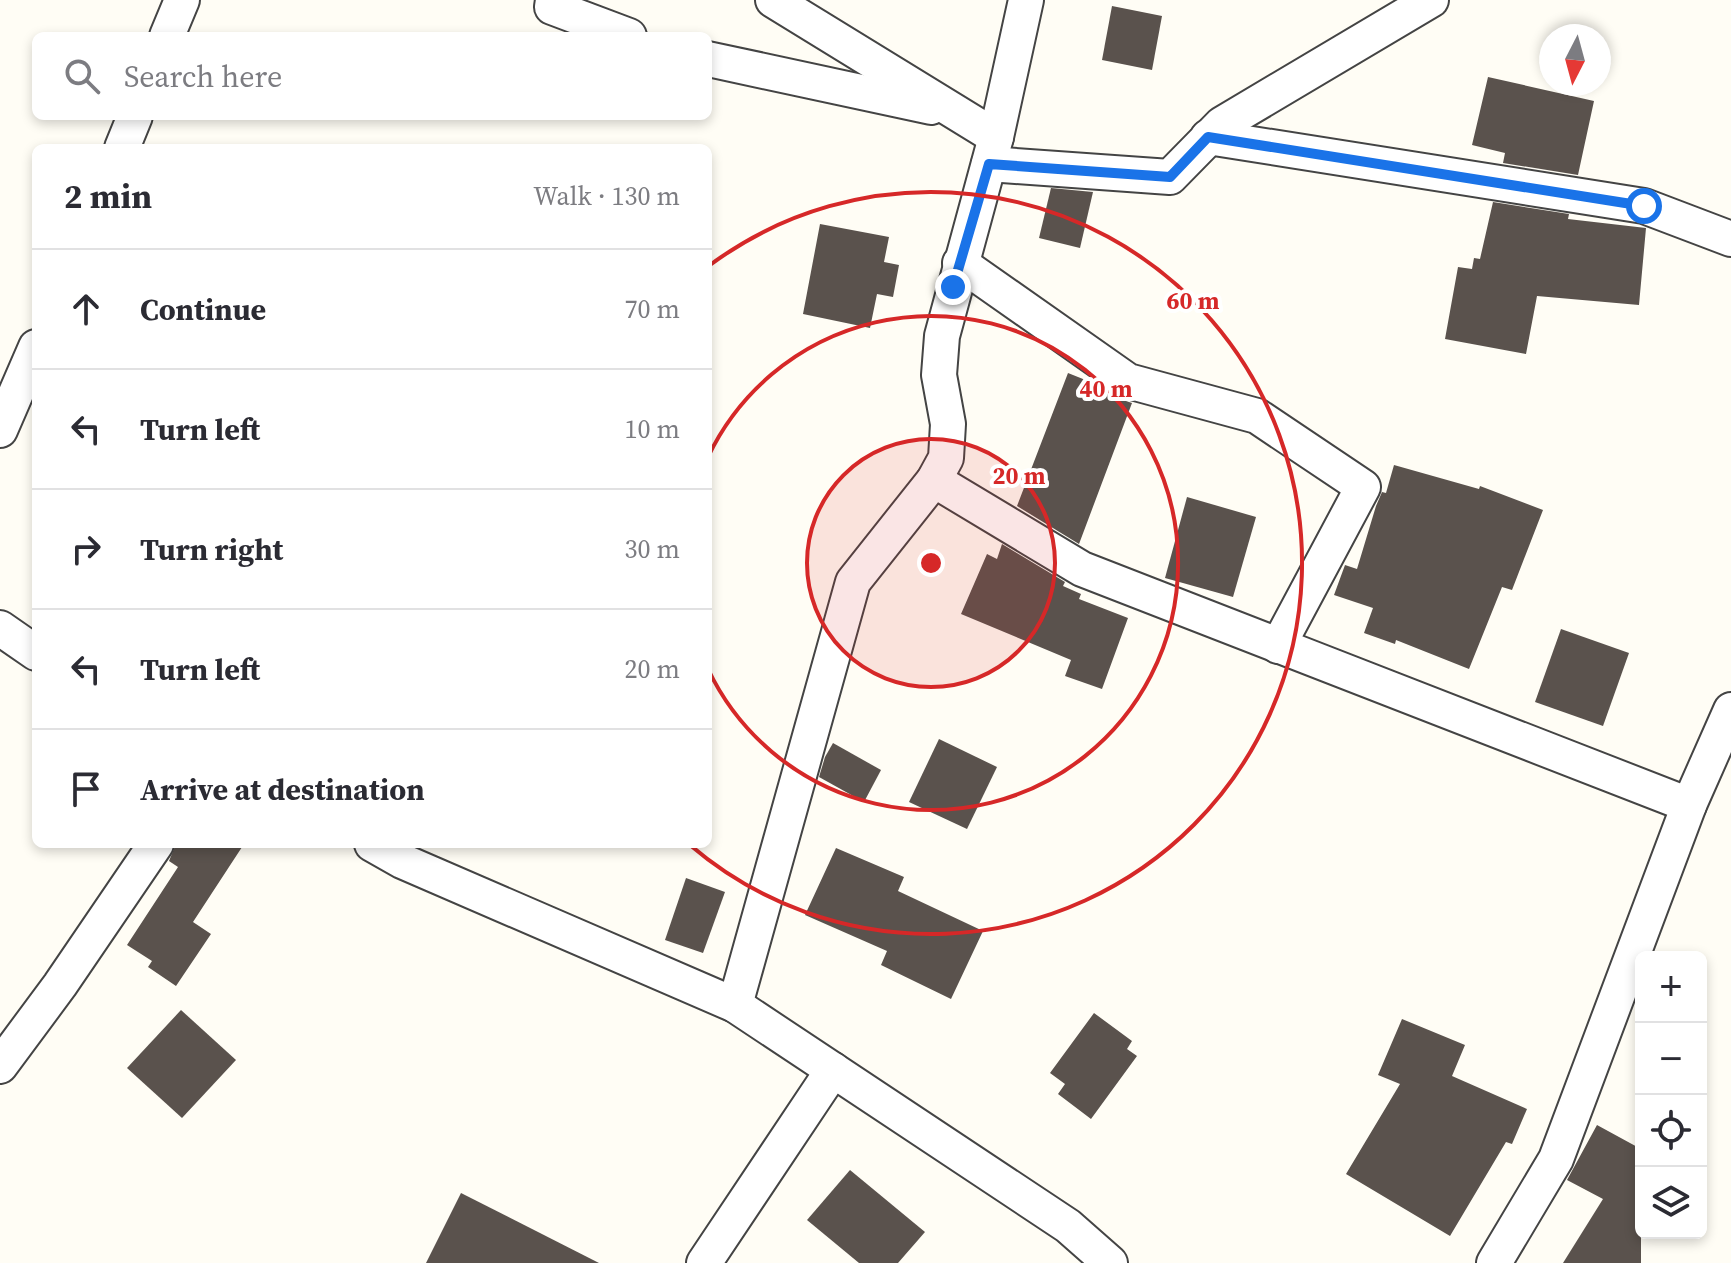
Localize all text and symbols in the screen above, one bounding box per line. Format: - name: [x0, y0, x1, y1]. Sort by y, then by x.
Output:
- north arrow: [1539, 24, 1611, 96]
- search box: [32, 32, 712, 120]
- icon: search: [60, 54, 104, 98]
- text: Search here: [124, 56, 282, 97]
- text: 2 min: [64, 173, 152, 219]
- text: Walk · 130 m: [533, 178, 680, 214]
- route start: [1626, 188, 1662, 224]
- route end: [935, 269, 971, 305]
- text: 60 m: [1167, 284, 1220, 317]
- icon: ahead: [64, 287, 108, 331]
- text: Continue: [140, 289, 266, 330]
- text: 70 m: [625, 291, 680, 327]
- text: 40 m: [1080, 372, 1133, 405]
- icon: left: [64, 407, 108, 451]
- text: Turn left: [140, 409, 260, 450]
- text: 10 m: [625, 411, 680, 447]
- text: 20 m: [993, 459, 1046, 492]
- icon: right: [64, 527, 108, 571]
- text: Turn right: [140, 529, 283, 570]
- text: 30 m: [625, 531, 680, 567]
- centre of rings: [917, 549, 945, 577]
- icon: left: [64, 647, 108, 691]
- text: Turn left: [140, 649, 260, 690]
- text: 20 m: [625, 651, 680, 687]
- icon: arrive: [64, 767, 108, 811]
- text: Arrive at destination: [140, 769, 425, 810]
- map controls: [1635, 951, 1707, 1239]
- button: +: [1635, 951, 1707, 1023]
- button: −: [1635, 1023, 1707, 1095]
- button: locate: [1635, 1095, 1707, 1167]
- button: layers: [1635, 1167, 1707, 1239]

